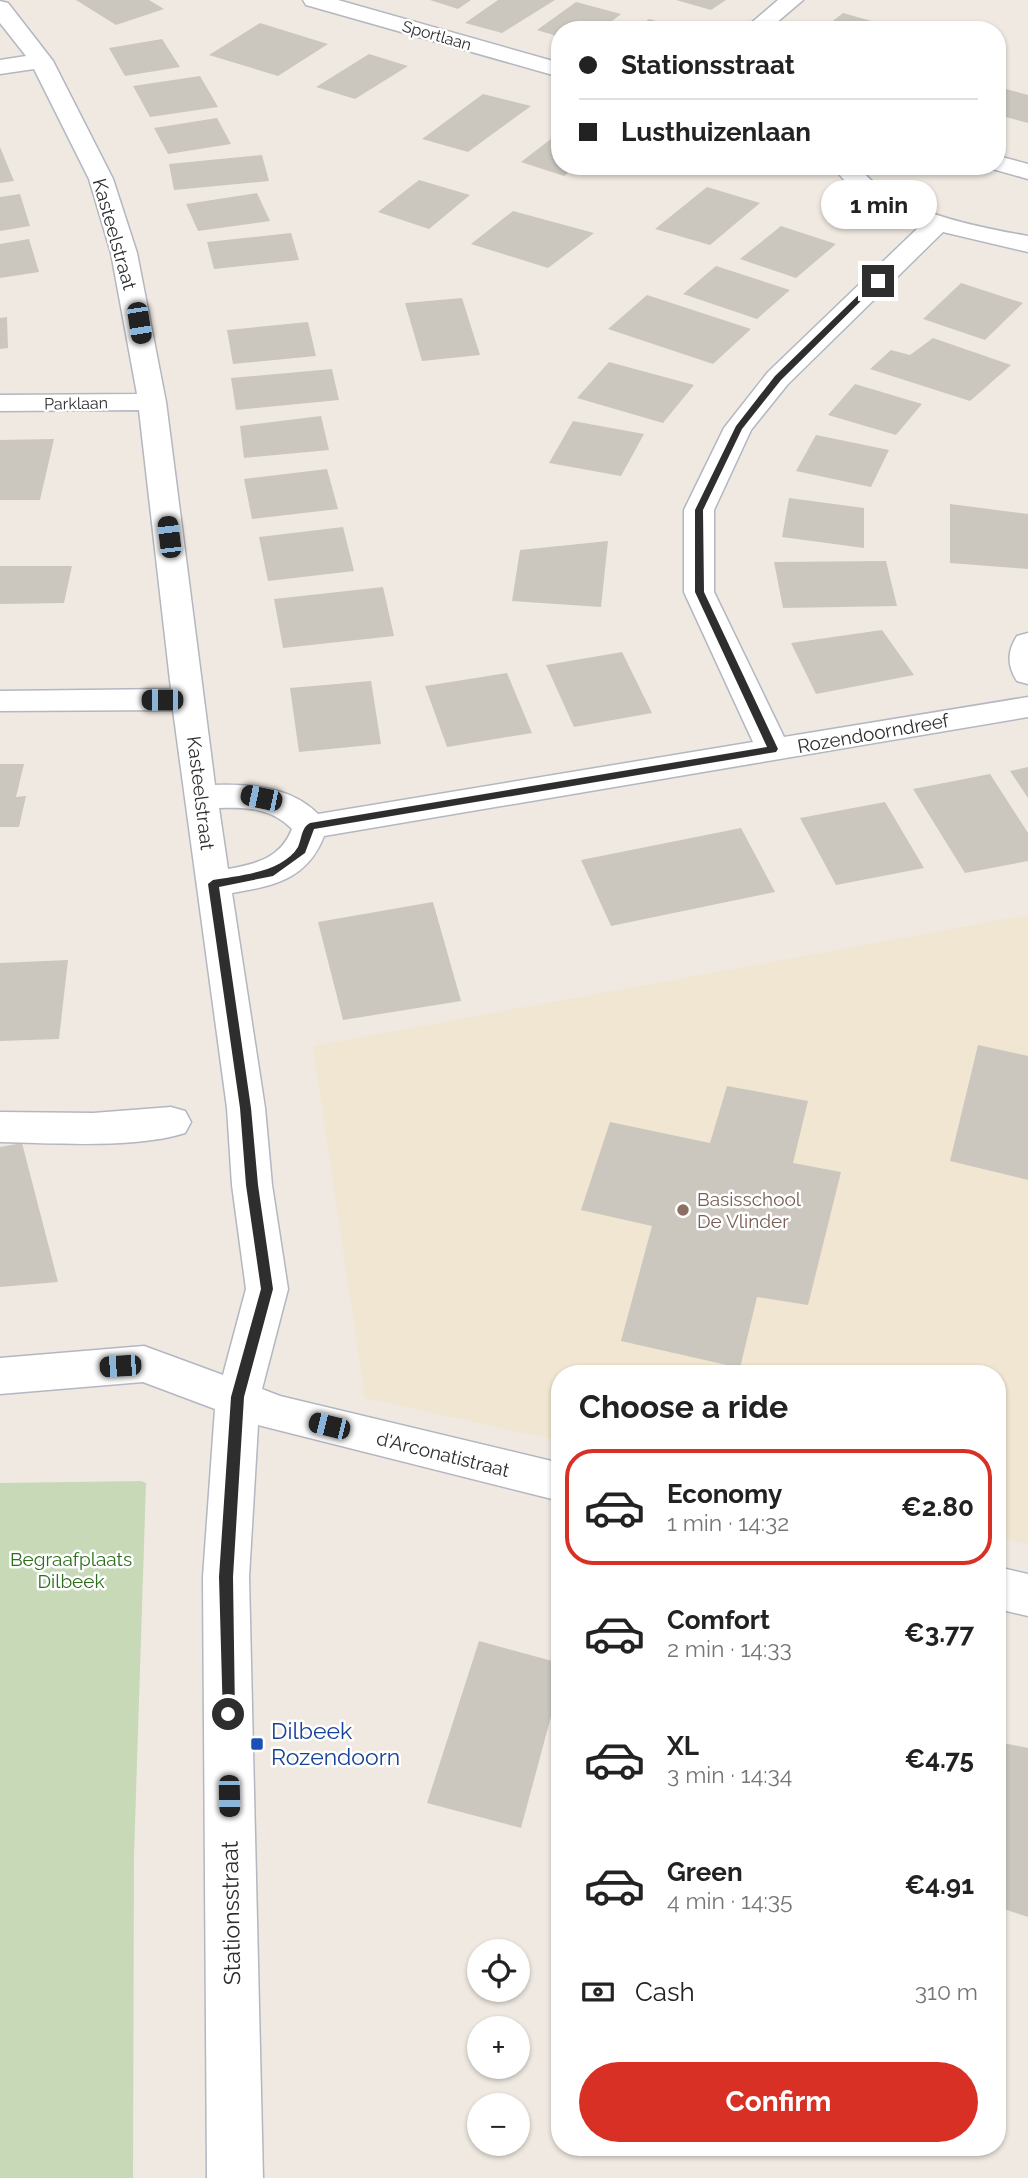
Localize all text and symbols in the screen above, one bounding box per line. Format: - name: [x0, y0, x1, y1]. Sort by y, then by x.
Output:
- street label: Sportlaan: [400, 17, 474, 54]
- text: Stationsstraat: [621, 50, 795, 80]
- text: Lusthuizenlaan: [621, 117, 811, 147]
- street label: Kasteelstraat: [89, 176, 142, 293]
- callout: 1 min: [820, 180, 936, 229]
- text: 1 min: [850, 191, 908, 218]
- route end: [862, 265, 894, 297]
- car: [126, 301, 153, 345]
- street label: Parklaan: [44, 393, 108, 414]
- car: [157, 515, 182, 559]
- car: [142, 690, 184, 711]
- street label: Rozendoorndreef: [796, 709, 951, 757]
- street label: Kasteelstraat: [183, 735, 219, 852]
- car: [239, 783, 284, 813]
- place label: Basisschool De Vlinder: [697, 1188, 802, 1232]
- marker: Basisschool De Vlinder: [675, 1202, 691, 1218]
- car: [99, 1354, 142, 1378]
- text: Choose a ride: [579, 1388, 788, 1425]
- car: [307, 1411, 352, 1441]
- street label: d'Arconatistraat: [374, 1427, 512, 1481]
- icon: car: [583, 1476, 646, 1539]
- text: Economy: [667, 1479, 782, 1509]
- text: €2.80: [901, 1492, 974, 1522]
- text: 1 min · 14:32: [667, 1509, 789, 1536]
- park label: Begraafplaats Dilbeek: [10, 1548, 132, 1592]
- icon: car: [583, 1602, 646, 1665]
- text: Comfort: [667, 1605, 770, 1635]
- text: €3.77: [904, 1618, 974, 1648]
- text: 2 min · 14:33: [667, 1635, 792, 1662]
- route start: [212, 1698, 244, 1730]
- place label: Dilbeek Rozendoorn: [271, 1717, 400, 1770]
- icon: car: [583, 1728, 646, 1791]
- text: XL: [667, 1731, 699, 1761]
- marker: Dilbeek Rozendoorn: [249, 1736, 265, 1752]
- text: €4.75: [904, 1744, 974, 1774]
- text: 3 min · 14:34: [667, 1761, 792, 1788]
- car: [219, 1775, 240, 1817]
- street label: Stationsstraat: [216, 1840, 245, 1985]
- icon: car: [583, 1854, 646, 1917]
- text: Green: [667, 1857, 743, 1887]
- text: €4.91: [904, 1870, 974, 1900]
- text: 4 min · 14:35: [667, 1887, 793, 1914]
- map controls: [467, 1939, 530, 2156]
- button: locate: [467, 1939, 530, 2002]
- icon: cash: [579, 1973, 617, 2011]
- text: Cash: [635, 1977, 695, 2007]
- text: 310 m: [915, 1978, 978, 2005]
- button: +: [467, 2016, 530, 2079]
- button: Confirm: [579, 2062, 978, 2142]
- button: −: [467, 2093, 530, 2156]

